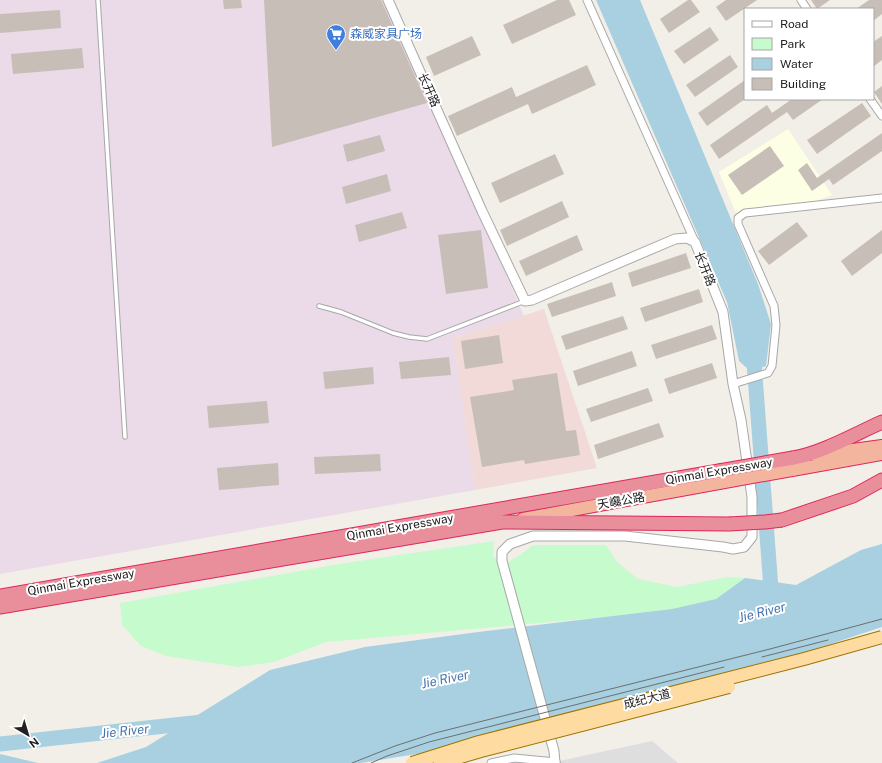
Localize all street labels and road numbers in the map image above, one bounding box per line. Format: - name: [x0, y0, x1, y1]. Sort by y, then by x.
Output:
- street label: 长开路: [415, 71, 443, 109]
- street label: 长开路: [692, 250, 718, 288]
- street label: Qinmai Expressway: [664, 455, 774, 487]
- street label: 天巉公路: [596, 490, 646, 512]
- street label: Qinmai Expressway: [345, 511, 455, 543]
- street label: Qinmai Expressway: [26, 566, 136, 598]
- street label: 成纪大道: [622, 686, 672, 712]

